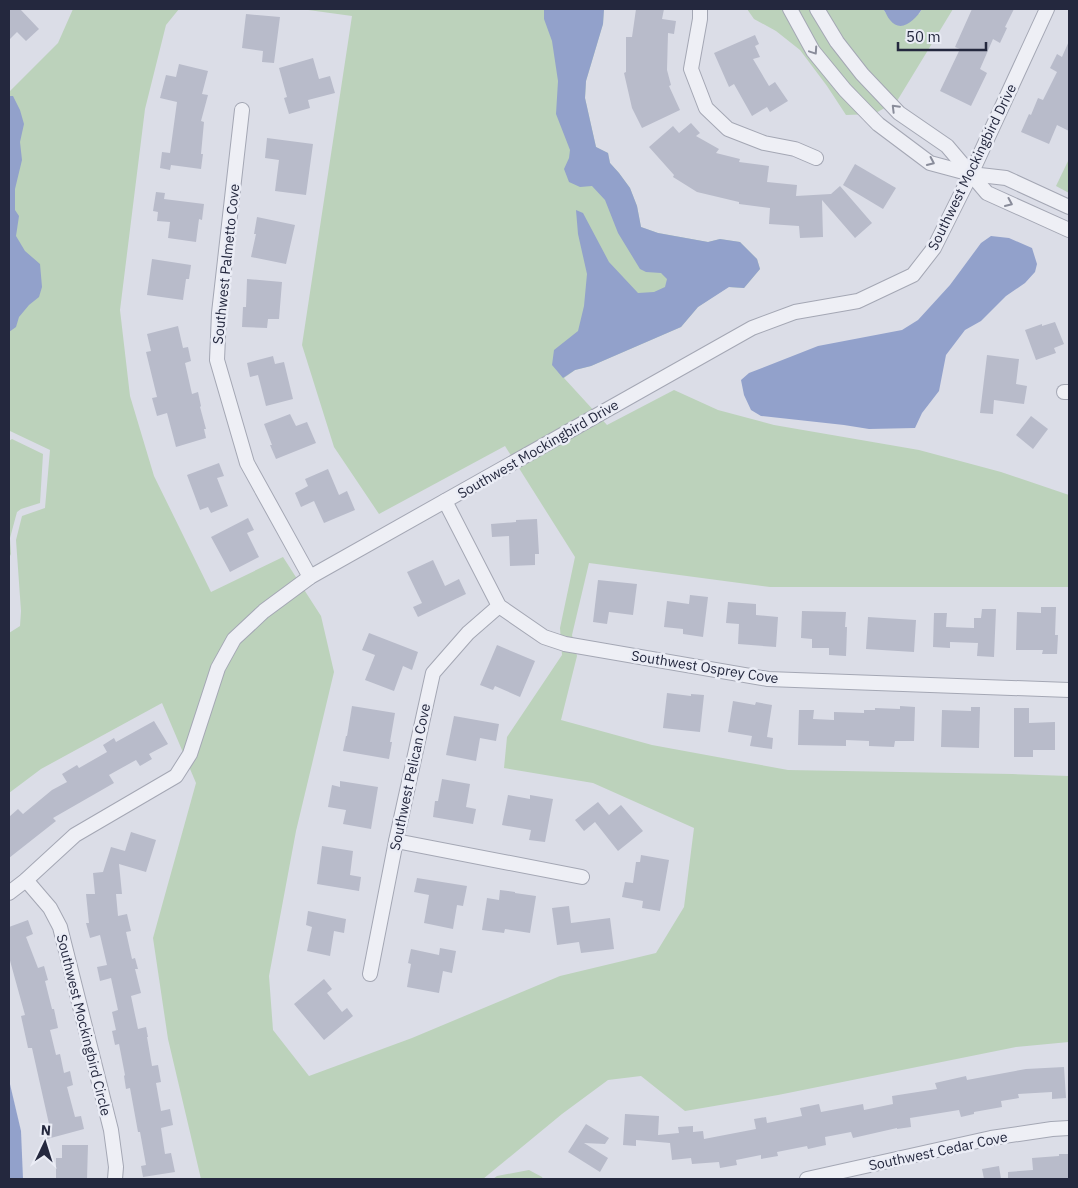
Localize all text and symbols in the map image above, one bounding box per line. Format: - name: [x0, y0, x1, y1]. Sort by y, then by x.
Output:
- scale bar: [898, 20, 986, 52]
- text: 50 m: [906, 27, 941, 46]
- one-way arrow: [808, 46, 817, 55]
- street label: Southwest Mockingbird Drive: [924, 80, 1020, 253]
- one-way arrow: [892, 105, 901, 114]
- one-way arrow: [926, 155, 935, 166]
- street label: Southwest Palmetto Cove: [209, 183, 243, 345]
- one-way arrow: [1004, 196, 1013, 207]
- street label: Southwest Mockingbird Drive: [454, 395, 622, 503]
- street label: Southwest Osprey Cove: [630, 646, 780, 688]
- street label: Southwest Pelican Cove: [386, 702, 434, 852]
- street label: Southwest Mockingbird Circle: [53, 932, 115, 1118]
- north arrow: [20, 1118, 70, 1168]
- text: N: [40, 1121, 52, 1139]
- street label: Southwest Cedar Cove: [867, 1127, 1009, 1174]

